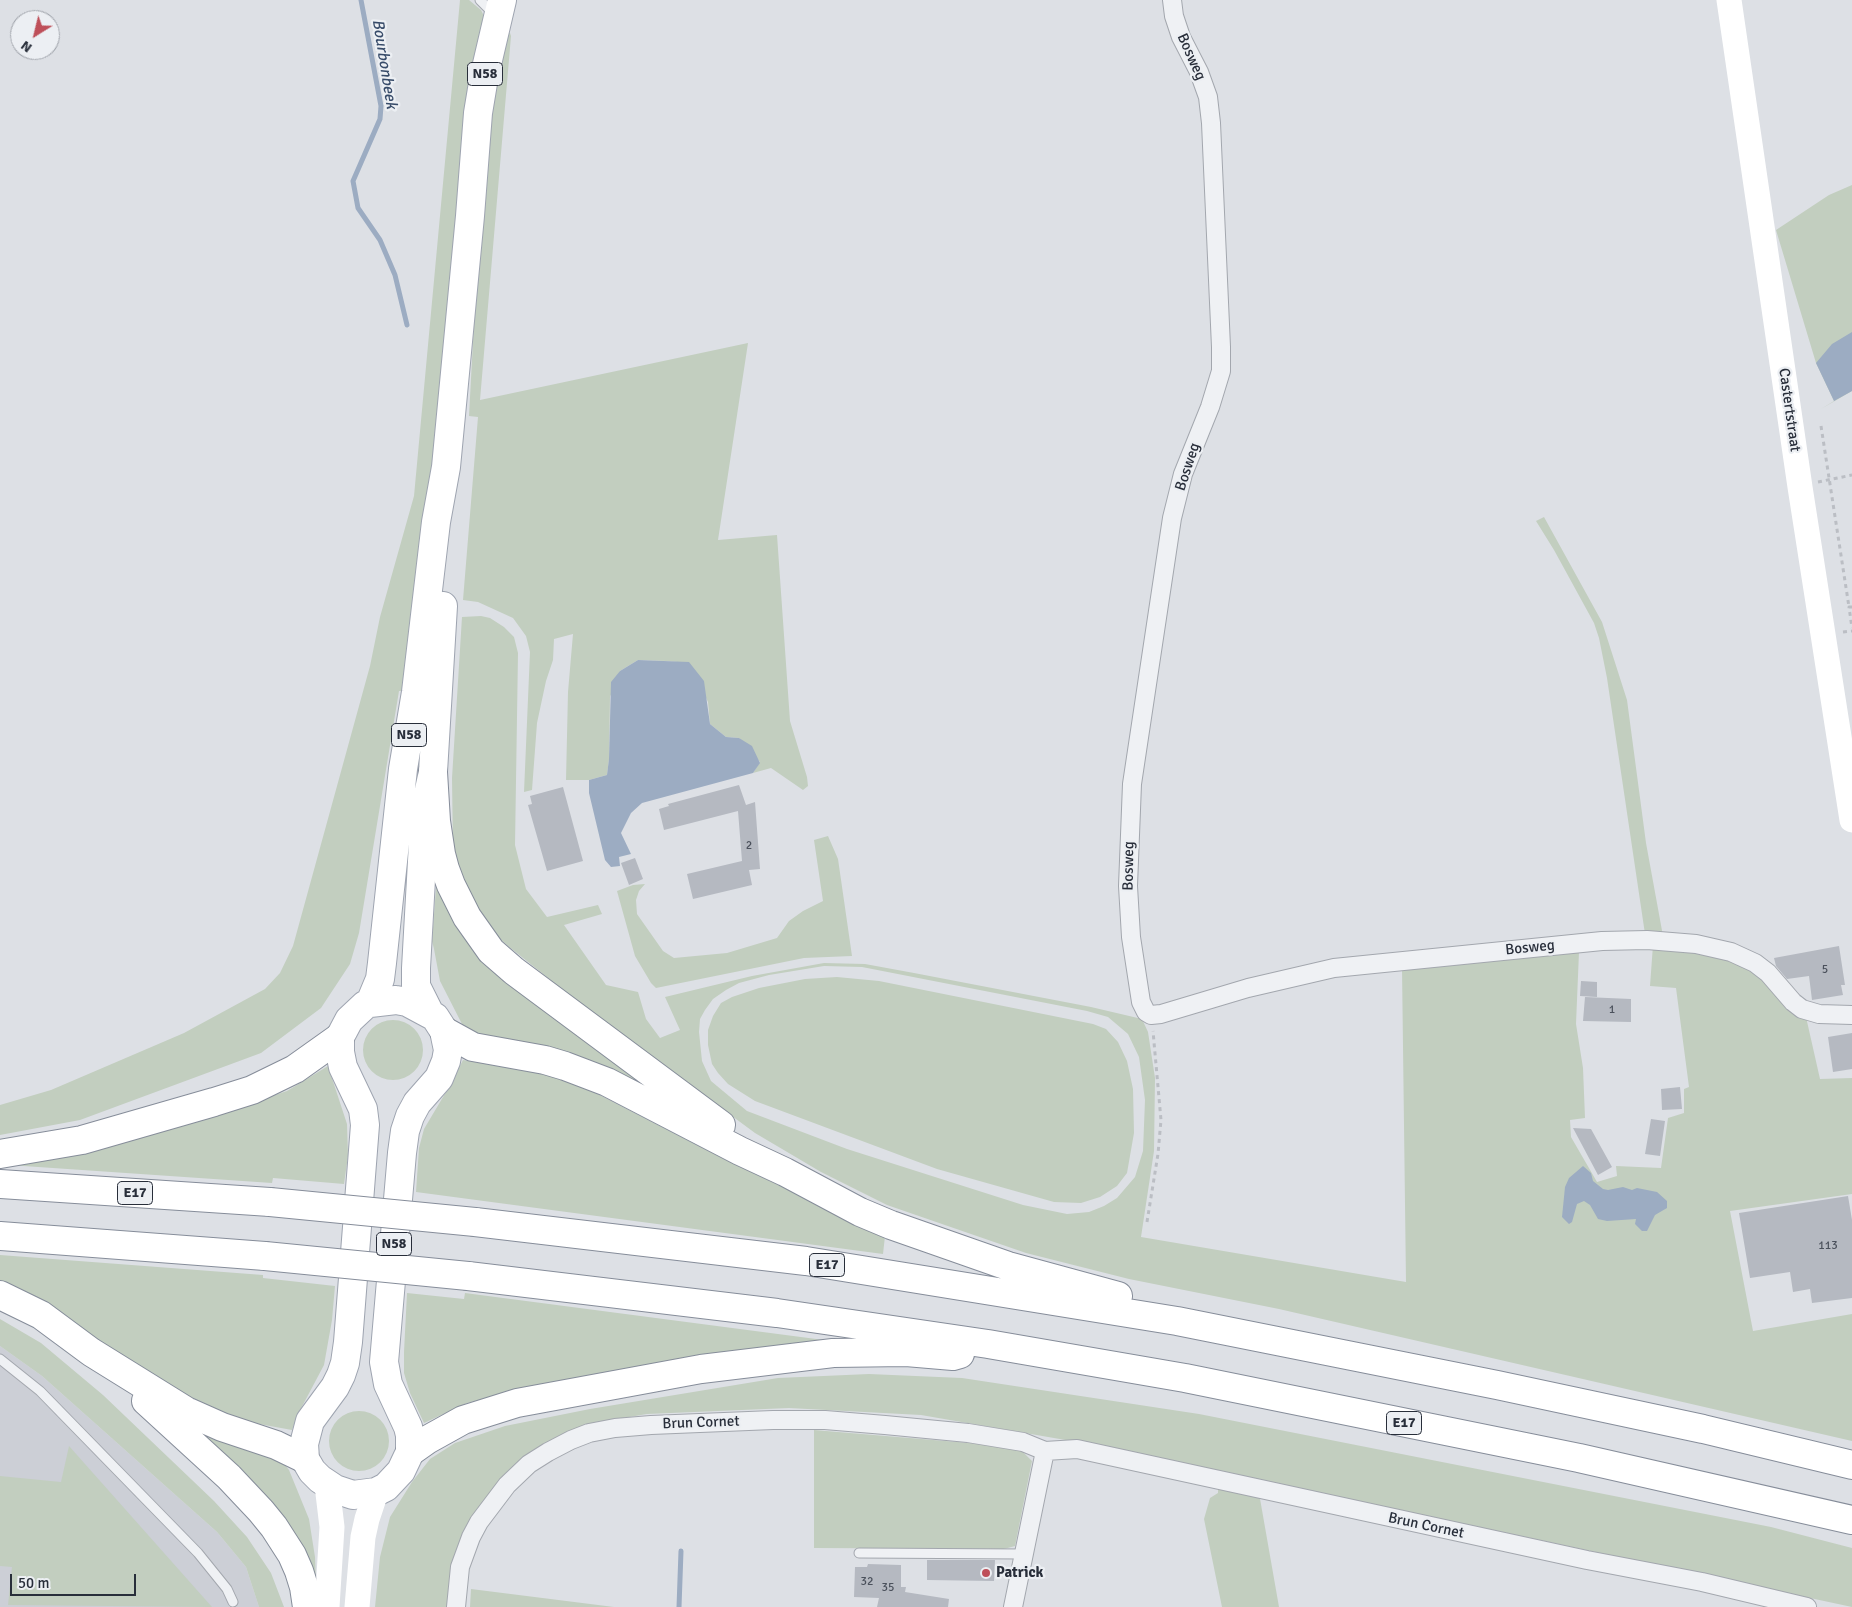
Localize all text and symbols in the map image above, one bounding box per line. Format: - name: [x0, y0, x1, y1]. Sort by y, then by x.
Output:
- north arrow: [10, 10, 60, 60]
- water label: Bourbonbeek: [367, 18, 401, 110]
- street label: Bosweg: [1173, 31, 1209, 83]
- text: N: [18, 37, 35, 56]
- road number: N58: [468, 62, 502, 86]
- street label: Castertstraat: [1774, 367, 1804, 453]
- street label: Bosweg: [1172, 441, 1204, 493]
- road number: N58: [392, 724, 426, 746]
- house number: 2: [746, 839, 752, 853]
- street label: Bosweg: [1120, 841, 1138, 891]
- street label: Bosweg: [1504, 936, 1556, 960]
- house number: 5: [1822, 963, 1828, 977]
- house number: 1: [1609, 1003, 1615, 1017]
- road number: E17: [118, 1182, 152, 1204]
- road number: N58: [376, 1232, 412, 1256]
- house number: 113: [1818, 1239, 1838, 1253]
- road number: E17: [810, 1254, 844, 1276]
- road number: E17: [1386, 1412, 1422, 1435]
- street label: Brun Cornet: [662, 1413, 740, 1433]
- street label: Brun Cornet: [1386, 1509, 1466, 1543]
- scale bar: [12, 1564, 139, 1596]
- place label: Patrick: [996, 1564, 1043, 1582]
- marker: Patrick: [980, 1567, 992, 1579]
- text: 50 m: [18, 1574, 49, 1592]
- house number: 32: [861, 1575, 873, 1589]
- house number: 35: [882, 1581, 894, 1595]

